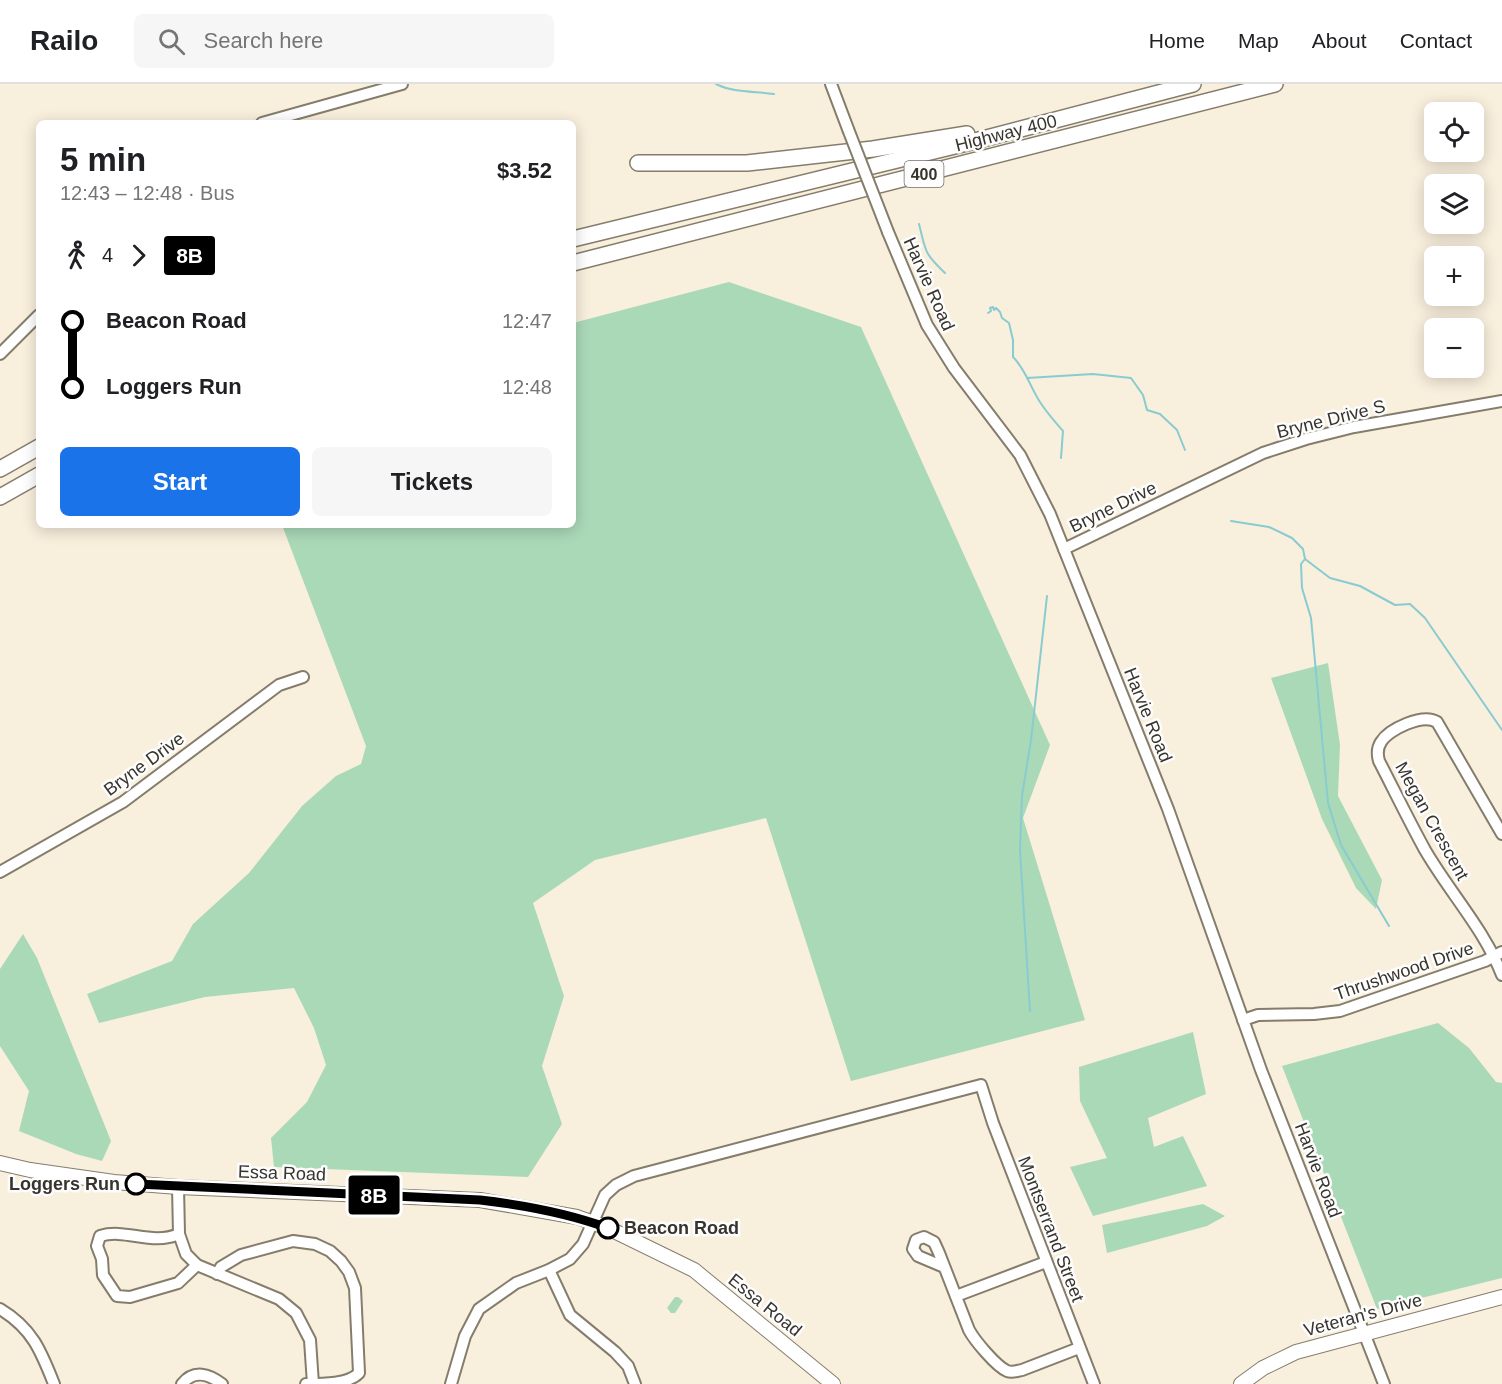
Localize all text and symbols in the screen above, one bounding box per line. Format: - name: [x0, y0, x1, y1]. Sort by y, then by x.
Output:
- search box: [134, 14, 554, 68]
- text: Railo: [30, 25, 98, 56]
- icon: search: [155, 25, 188, 58]
- text: Search here: [203, 28, 323, 53]
- text: Home: [1149, 29, 1205, 52]
- text: Map: [1238, 29, 1279, 52]
- text: About: [1312, 29, 1367, 52]
- text: Contact: [1400, 29, 1472, 52]
- map controls: [1424, 102, 1484, 378]
- button: locate: [1424, 102, 1484, 162]
- street label: Highway 400: [953, 111, 1059, 155]
- text: 5 min: [60, 141, 146, 178]
- text: $3.52: [497, 158, 552, 183]
- road number: 400: [904, 161, 944, 187]
- button: layers: [1424, 174, 1484, 234]
- text: 12:43 – 12:48 · Bus: [60, 182, 235, 204]
- street label: Harvie Road: [900, 234, 958, 334]
- icon: walk: [60, 239, 93, 272]
- icon: forward: [122, 239, 155, 272]
- text: 4: [102, 244, 113, 266]
- text: 8B: [176, 244, 203, 267]
- button: +: [1424, 246, 1484, 306]
- text: Beacon Road: [106, 308, 247, 333]
- text: 12:47: [502, 310, 552, 332]
- button: −: [1424, 318, 1484, 378]
- text: Loggers Run: [106, 374, 242, 399]
- text: 12:48: [502, 376, 552, 398]
- street label: Bryne Drive S: [1275, 396, 1387, 442]
- button: Start: [60, 447, 300, 516]
- button: Tickets: [312, 447, 552, 516]
- street label: Bryne Drive: [1066, 477, 1160, 537]
- street label: Harvie Road: [1120, 665, 1176, 765]
- street label: Bryne Drive: [100, 728, 188, 800]
- street label: Megan Crescent: [1391, 758, 1473, 884]
- street label: Thrushwood Drive: [1332, 938, 1476, 1004]
- street label: Harvie Road: [1291, 1120, 1345, 1220]
- street label: Montserrand Street: [1014, 1153, 1088, 1305]
- street label: Essa Road: [238, 1161, 326, 1185]
- marker: Loggers Run: [125, 1173, 147, 1195]
- place label: Loggers Run: [9, 1174, 120, 1194]
- line badge: 8B: [347, 1176, 401, 1214]
- text: 8B: [361, 1184, 387, 1207]
- marker: Beacon Road: [597, 1217, 619, 1239]
- place label: Beacon Road: [624, 1218, 739, 1238]
- street label: Essa Road: [724, 1270, 806, 1340]
- street label: Veteran's Drive: [1302, 1290, 1424, 1340]

